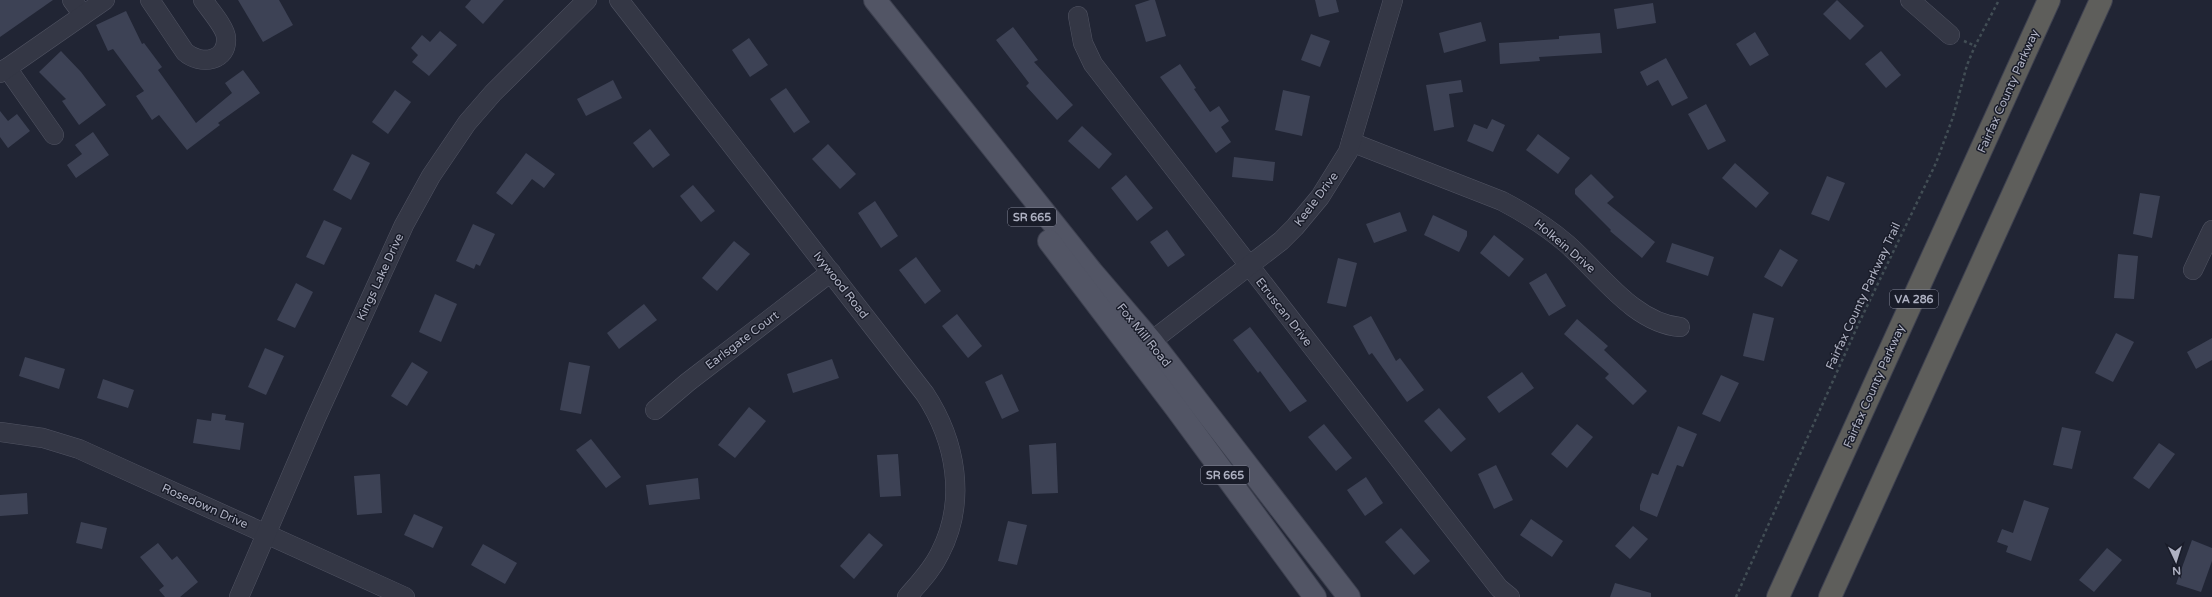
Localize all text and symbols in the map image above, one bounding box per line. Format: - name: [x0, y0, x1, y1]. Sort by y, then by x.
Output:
- street label: Fairfax County Parkway: [1974, 27, 2042, 155]
- street label: Keele Drive: [1291, 169, 1341, 229]
- road number: SR 665: [1008, 208, 1056, 226]
- street label: Holkein Drive: [1532, 216, 1599, 276]
- street label: Fairfax County Parkway Trail: [1823, 220, 1903, 372]
- street label: Kings Lake Drive: [354, 231, 406, 323]
- street label: Ivywood Road: [811, 249, 871, 321]
- street label: Etruscan Drive: [1253, 275, 1315, 349]
- road number: VA 286: [1890, 290, 1938, 308]
- street label: Fox Mill Road: [1114, 301, 1174, 369]
- street label: Earlsgate Court: [703, 308, 782, 372]
- street label: Fairfax County Parkway: [1840, 322, 1908, 450]
- road number: SR 665: [1201, 466, 1249, 484]
- street label: Rosedown Drive: [160, 481, 250, 531]
- north arrow: [2156, 541, 2196, 581]
- text: N: [2172, 564, 2182, 577]

